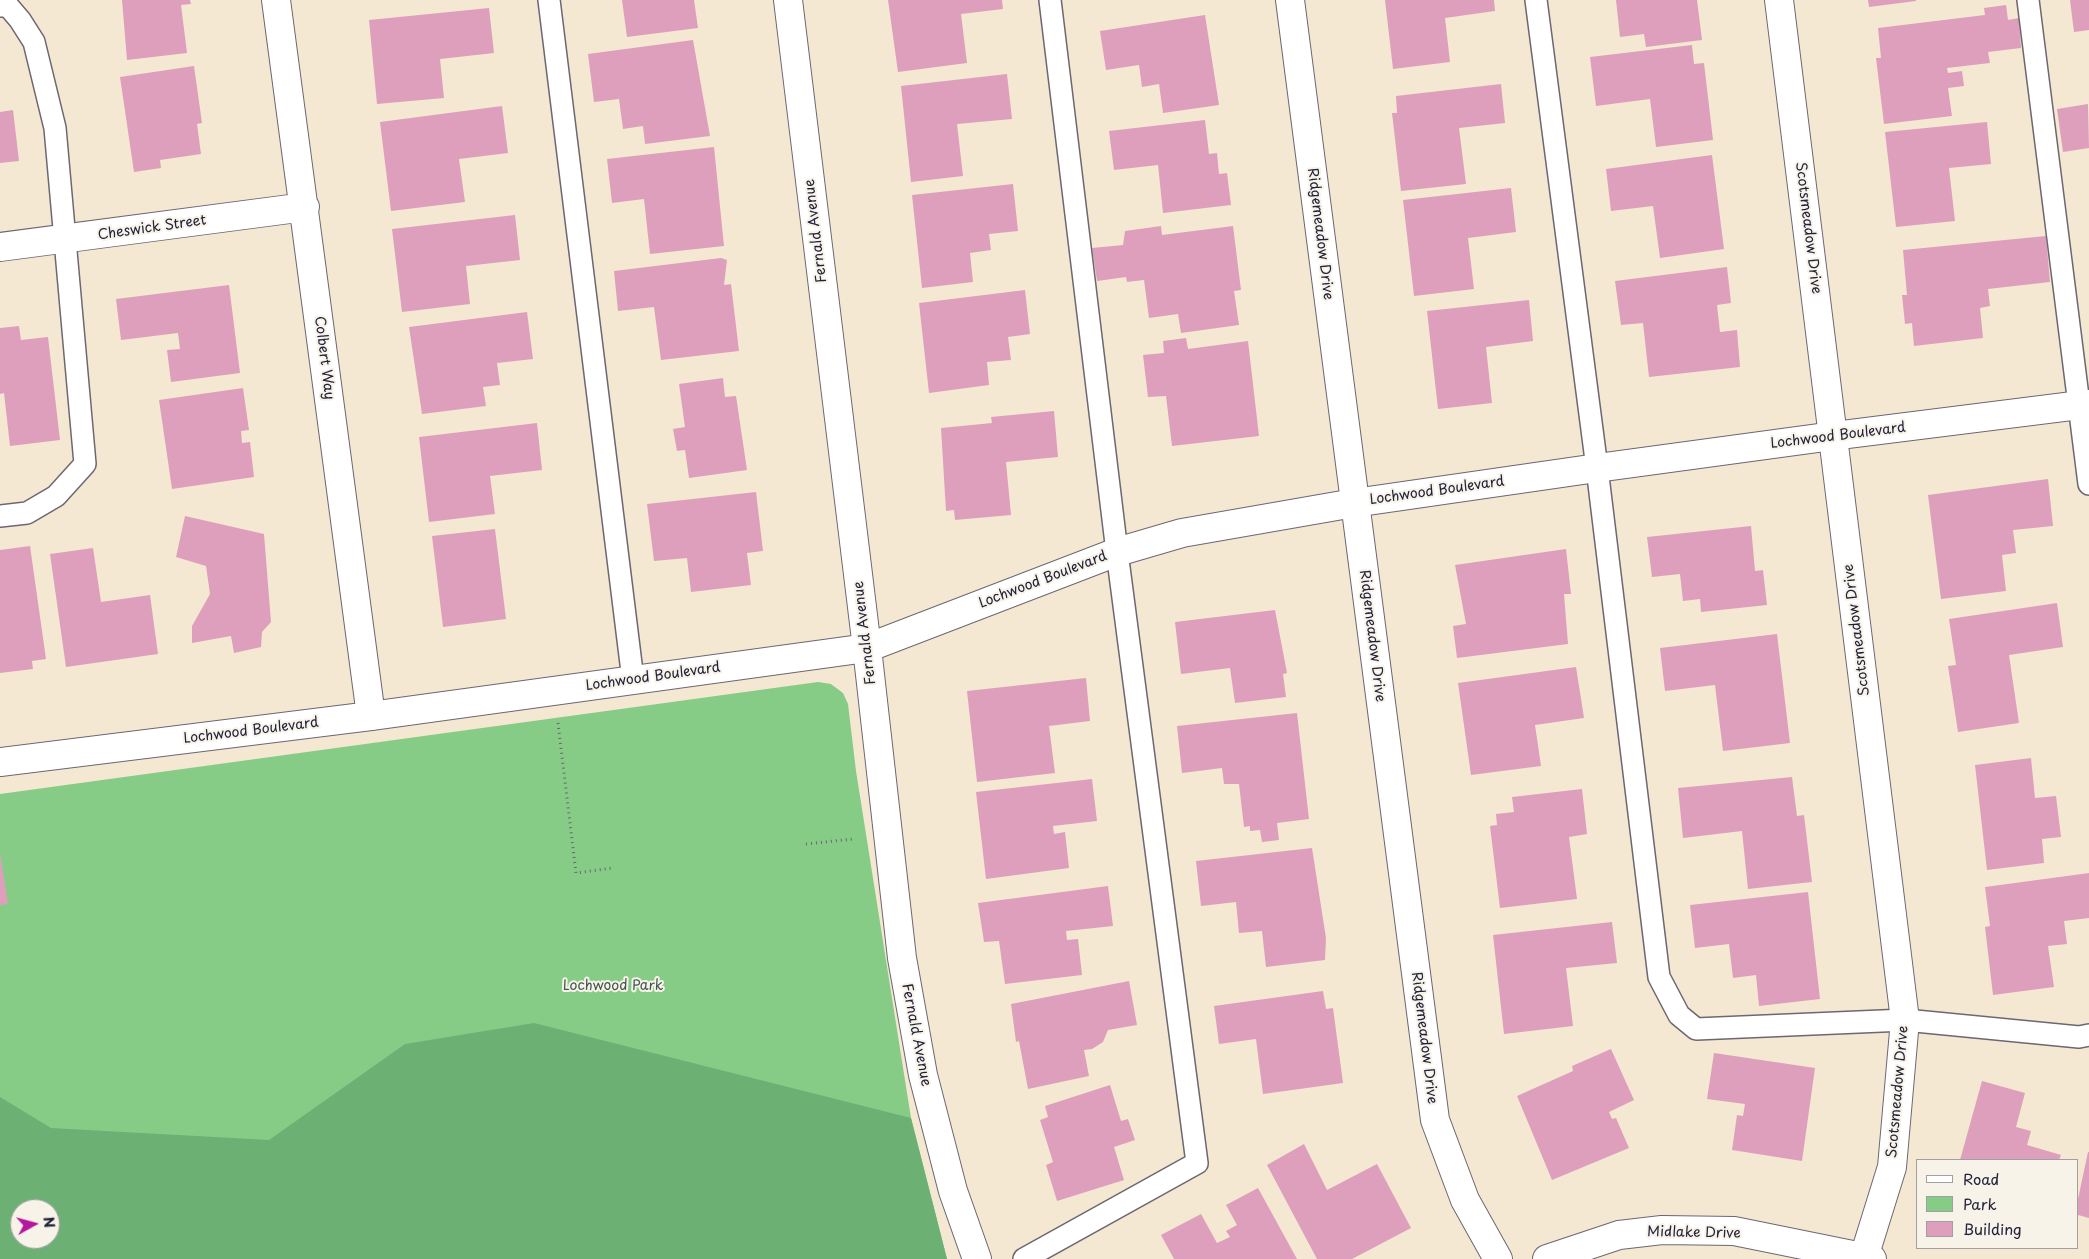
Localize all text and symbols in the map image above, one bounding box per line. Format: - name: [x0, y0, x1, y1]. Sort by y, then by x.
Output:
- street label: Scotsmeadow Drive: [1792, 161, 1824, 295]
- street label: Ridgemeadow Drive: [1304, 167, 1336, 301]
- street label: Fernald Avenue: [801, 178, 831, 284]
- street label: Cheswick Street: [97, 212, 207, 244]
- street label: Colbert Way: [311, 315, 337, 401]
- street label: Lochwood Boulevard: [1770, 419, 1906, 453]
- street label: Lochwood Boulevard: [1369, 473, 1505, 509]
- street label: Lochwood Boulevard: [977, 548, 1109, 612]
- street label: Scotsmeadow Drive: [1841, 563, 1873, 697]
- street label: Ridgemeadow Drive: [1356, 569, 1388, 703]
- street label: Fernald Avenue: [850, 580, 880, 686]
- street label: Lochwood Boulevard: [585, 659, 721, 695]
- street label: Lochwood Boulevard: [183, 714, 319, 748]
- street label: Ridgemeadow Drive: [1408, 971, 1440, 1105]
- park label: Lochwood Park: [563, 978, 663, 994]
- street label: Fernald Avenue: [898, 982, 934, 1088]
- street label: Scotsmeadow Drive: [1884, 1025, 1912, 1159]
- legend: [1916, 1159, 2079, 1249]
- text: Road: [1963, 1167, 1999, 1190]
- text: Park: [1963, 1192, 1997, 1215]
- north arrow: [10, 1199, 60, 1249]
- text: N: [38, 1215, 60, 1229]
- text: Building: [1963, 1217, 2022, 1240]
- street label: Midlake Drive: [1647, 1224, 1741, 1242]

